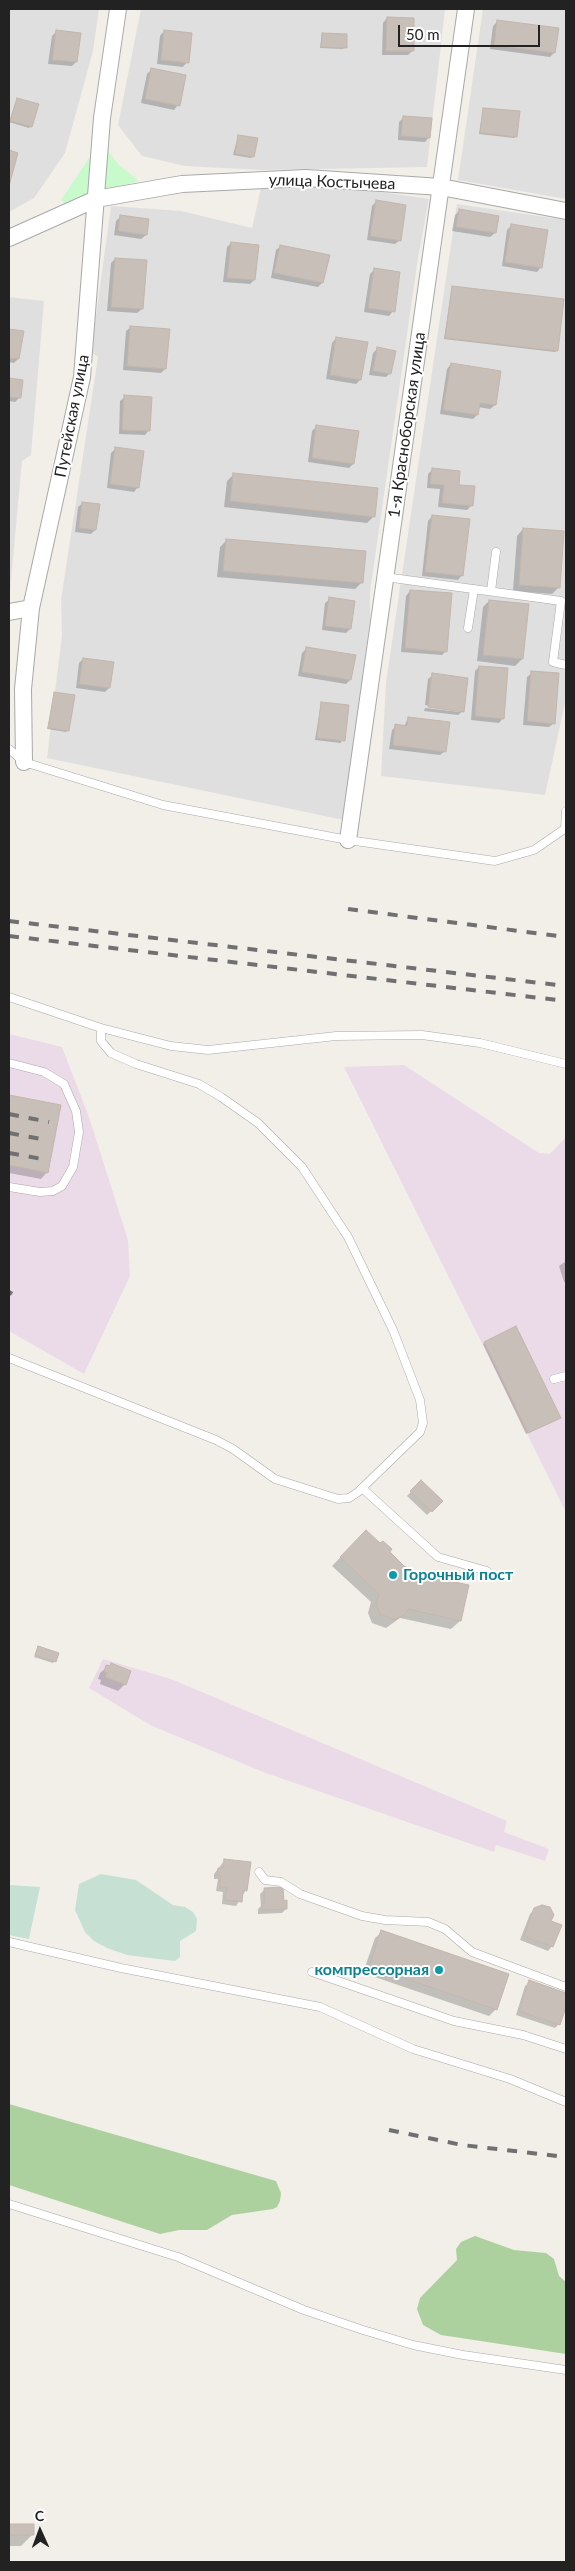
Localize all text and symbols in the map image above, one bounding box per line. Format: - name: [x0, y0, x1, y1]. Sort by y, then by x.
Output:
- scale bar: [400, 15, 542, 47]
- text: 50 m: [406, 25, 440, 43]
- street label: улица Костычева: [268, 170, 396, 194]
- street label: 1-я Красноборская улица: [384, 331, 430, 519]
- street label: Путейская улица: [51, 353, 93, 479]
- place label: Горочный пост: [403, 1565, 513, 1585]
- marker: Горочный пост: [387, 1569, 399, 1581]
- place label: компрессорная: [314, 1960, 429, 1980]
- marker: компрессорная: [433, 1964, 445, 1976]
- north arrow: [15, 2506, 65, 2556]
- text: С: [35, 2507, 44, 2524]

